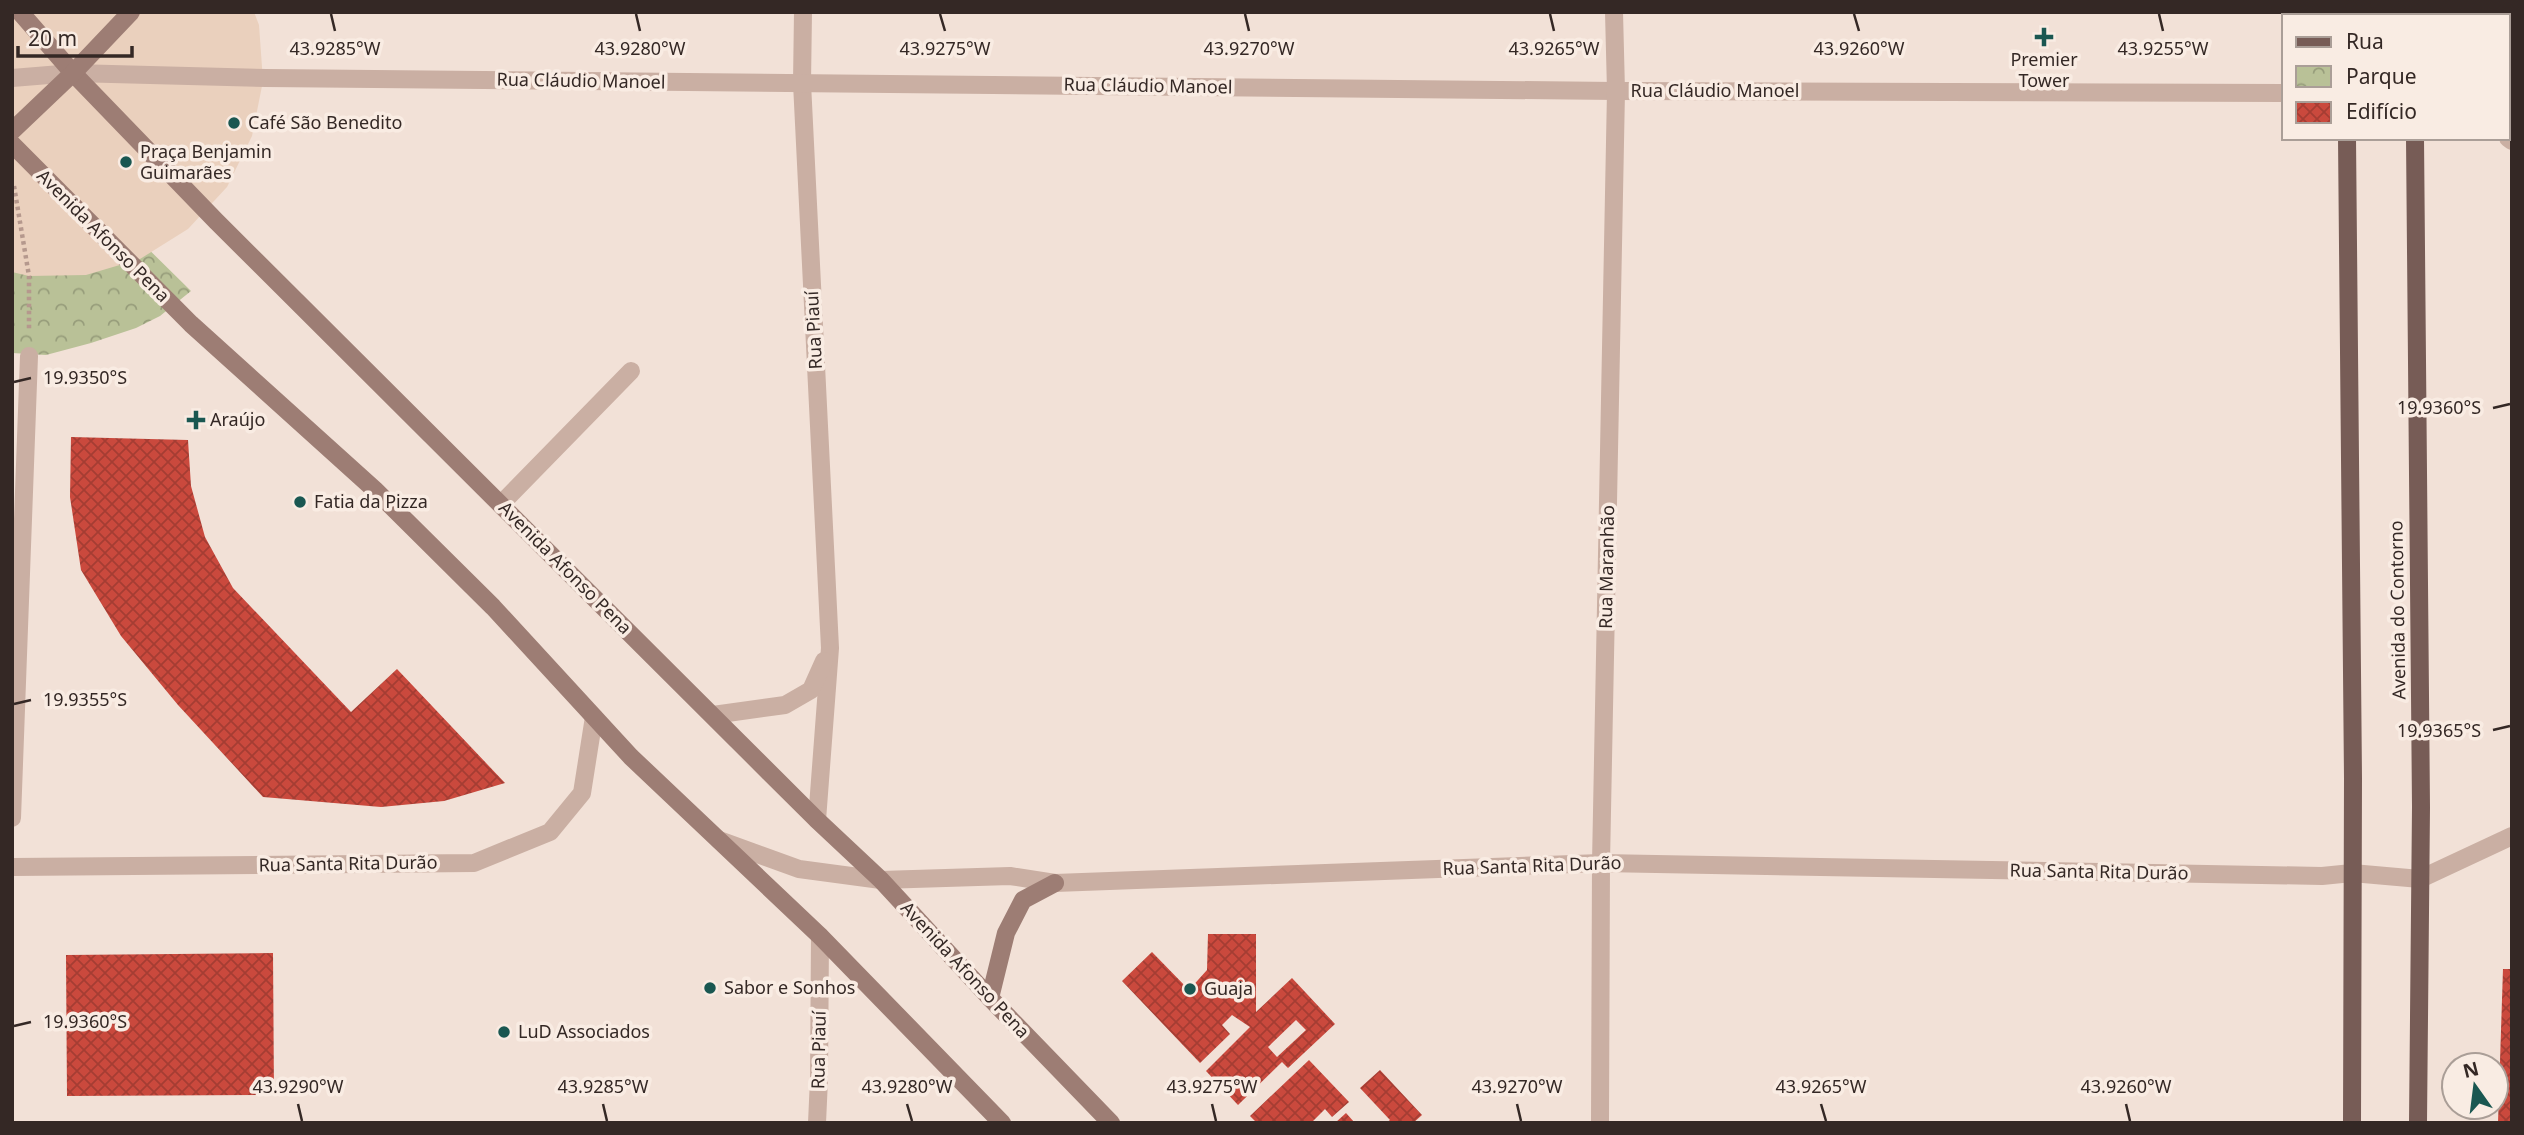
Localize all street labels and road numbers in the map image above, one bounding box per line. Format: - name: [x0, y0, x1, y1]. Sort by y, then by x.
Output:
- street label: Rua Cláudio Manoel: [496, 67, 666, 93]
- street label: Rua Cláudio Manoel: [1063, 72, 1233, 98]
- street label: Rua Cláudio Manoel: [1631, 78, 1799, 102]
- street label: Avenida Afonso Pena: [32, 164, 175, 307]
- street label: Rua Piauí: [799, 290, 827, 370]
- street label: Avenida Afonso Pena: [494, 496, 637, 639]
- street label: Rua Maranhão: [1593, 505, 1619, 629]
- street label: Avenida do Contorno: [2383, 520, 2411, 700]
- street label: Rua Santa Rita Durão: [258, 849, 438, 877]
- street label: Rua Santa Rita Durão: [1442, 850, 1622, 880]
- street label: Rua Santa Rita Durão: [2009, 857, 2189, 885]
- street label: Avenida Afonso Pena: [896, 896, 1035, 1043]
- street label: Rua Piauí: [805, 1010, 831, 1089]

